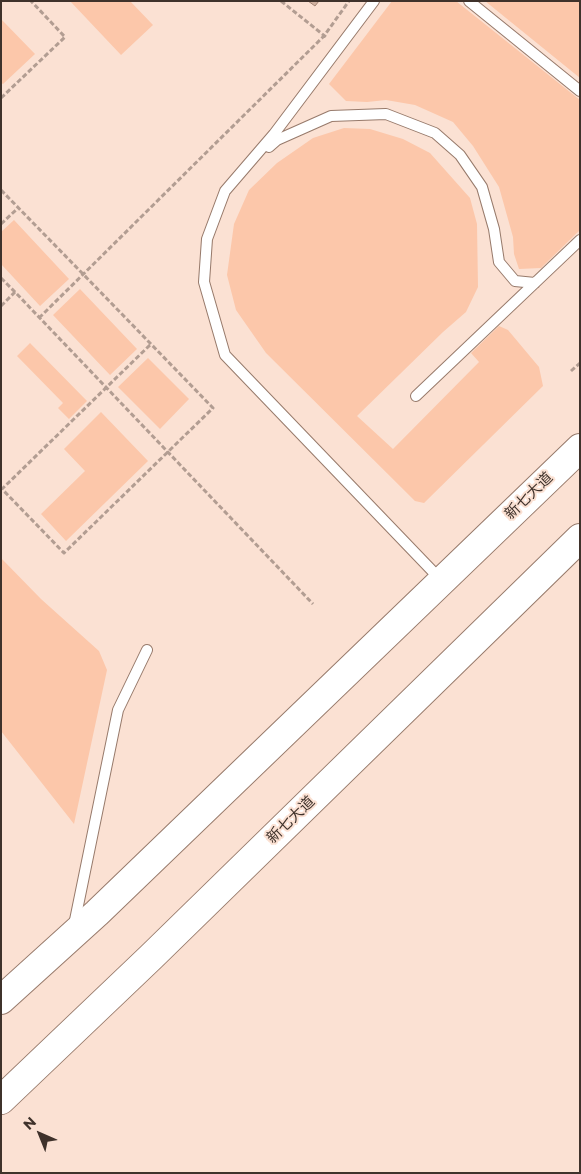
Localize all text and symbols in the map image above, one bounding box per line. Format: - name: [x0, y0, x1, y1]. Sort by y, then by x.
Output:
- street label: 新七大道: [501, 469, 557, 523]
- street label: 新七大道: [263, 793, 319, 847]
- north arrow: [15, 1109, 65, 1159]
- text: N: [19, 1113, 40, 1134]

